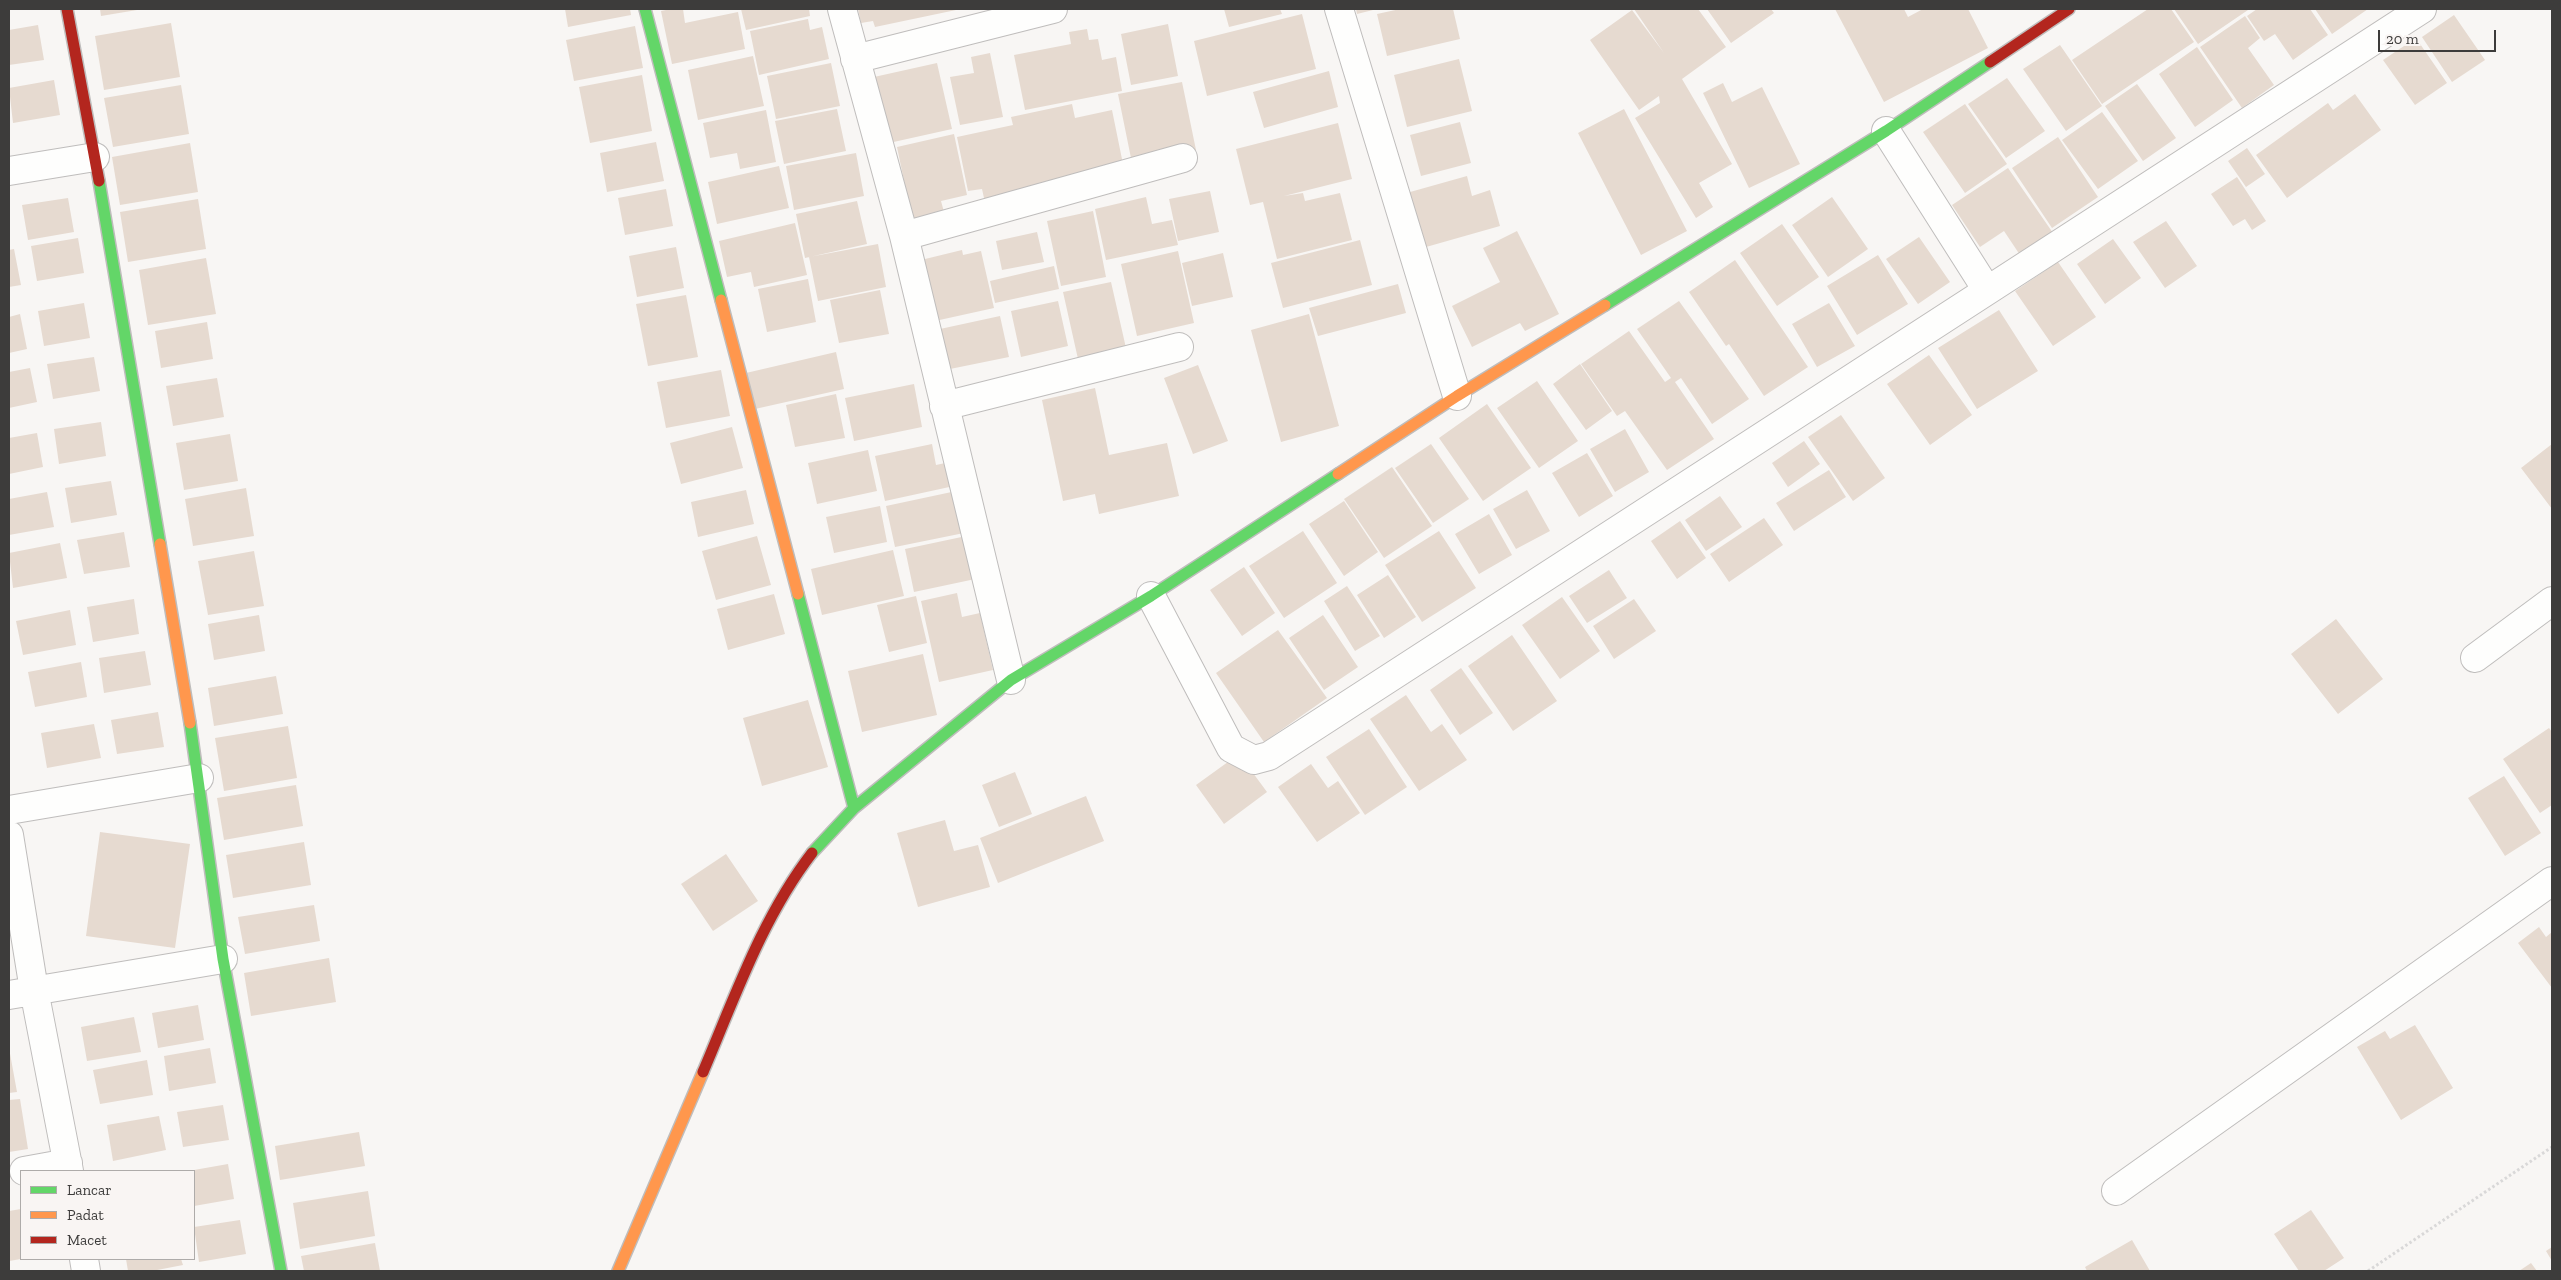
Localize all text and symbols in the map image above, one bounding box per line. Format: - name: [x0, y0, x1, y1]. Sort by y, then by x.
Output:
- scale bar: [2381, 20, 2498, 52]
- text: 20 m: [2386, 30, 2419, 48]
- legend: [20, 1170, 195, 1260]
- text: Lancar: [67, 1181, 112, 1199]
- text: Padat: [67, 1206, 104, 1224]
- text: Macet: [67, 1231, 107, 1249]

